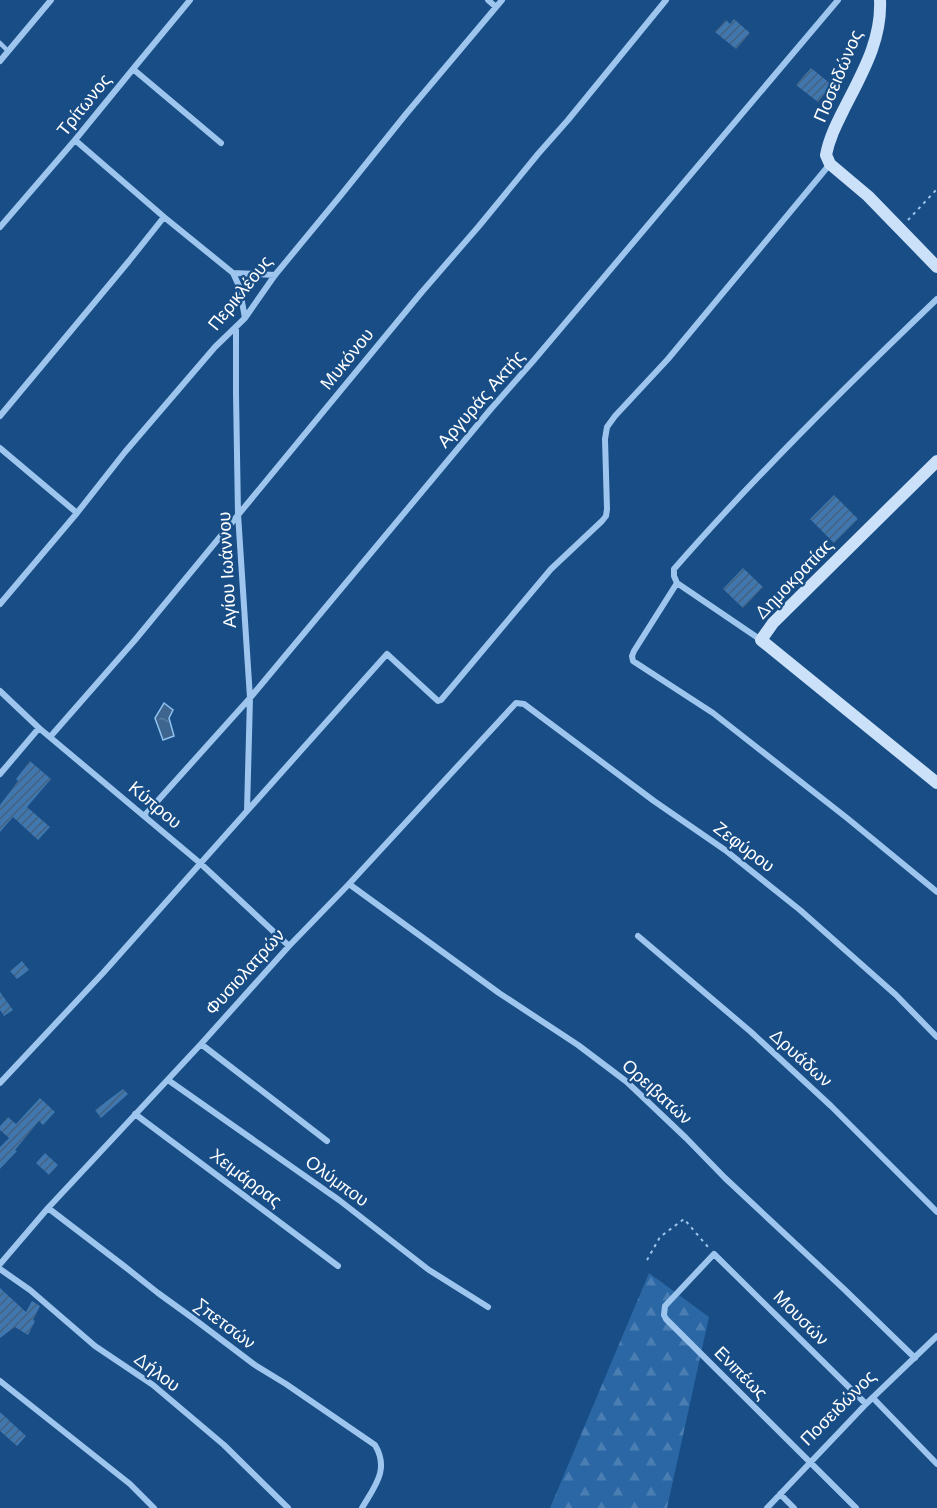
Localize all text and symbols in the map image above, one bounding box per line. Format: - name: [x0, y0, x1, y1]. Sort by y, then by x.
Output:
- street label: Ποσειδώνος: [808, 26, 868, 126]
- street label: Τρίτωνος: [51, 69, 117, 141]
- street label: Περικλέους: [202, 250, 278, 335]
- street label: Μυκόνου: [315, 323, 379, 395]
- street label: Αργυράς Ακτής: [432, 345, 530, 453]
- street label: Αγίου Ιωάννου: [212, 511, 242, 629]
- street label: Δημοκρατίας: [750, 533, 839, 624]
- street label: Κύπρου: [123, 776, 187, 834]
- street label: Ζεφύρου: [709, 816, 779, 878]
- street label: Φυσιολατρών: [200, 924, 290, 1020]
- street label: Δρυάδων: [764, 1023, 838, 1093]
- street label: Ορειβατών: [617, 1054, 697, 1130]
- street label: Χειμάρρας: [205, 1143, 287, 1213]
- street label: Ολύμπου: [300, 1150, 374, 1212]
- street label: Μουσών: [768, 1285, 834, 1351]
- street label: Σπετσών: [190, 1293, 260, 1355]
- street label: Ενιπέως: [709, 1341, 773, 1405]
- street label: Δήλου: [129, 1347, 185, 1397]
- street label: Ποσειδώνος: [795, 1365, 881, 1451]

